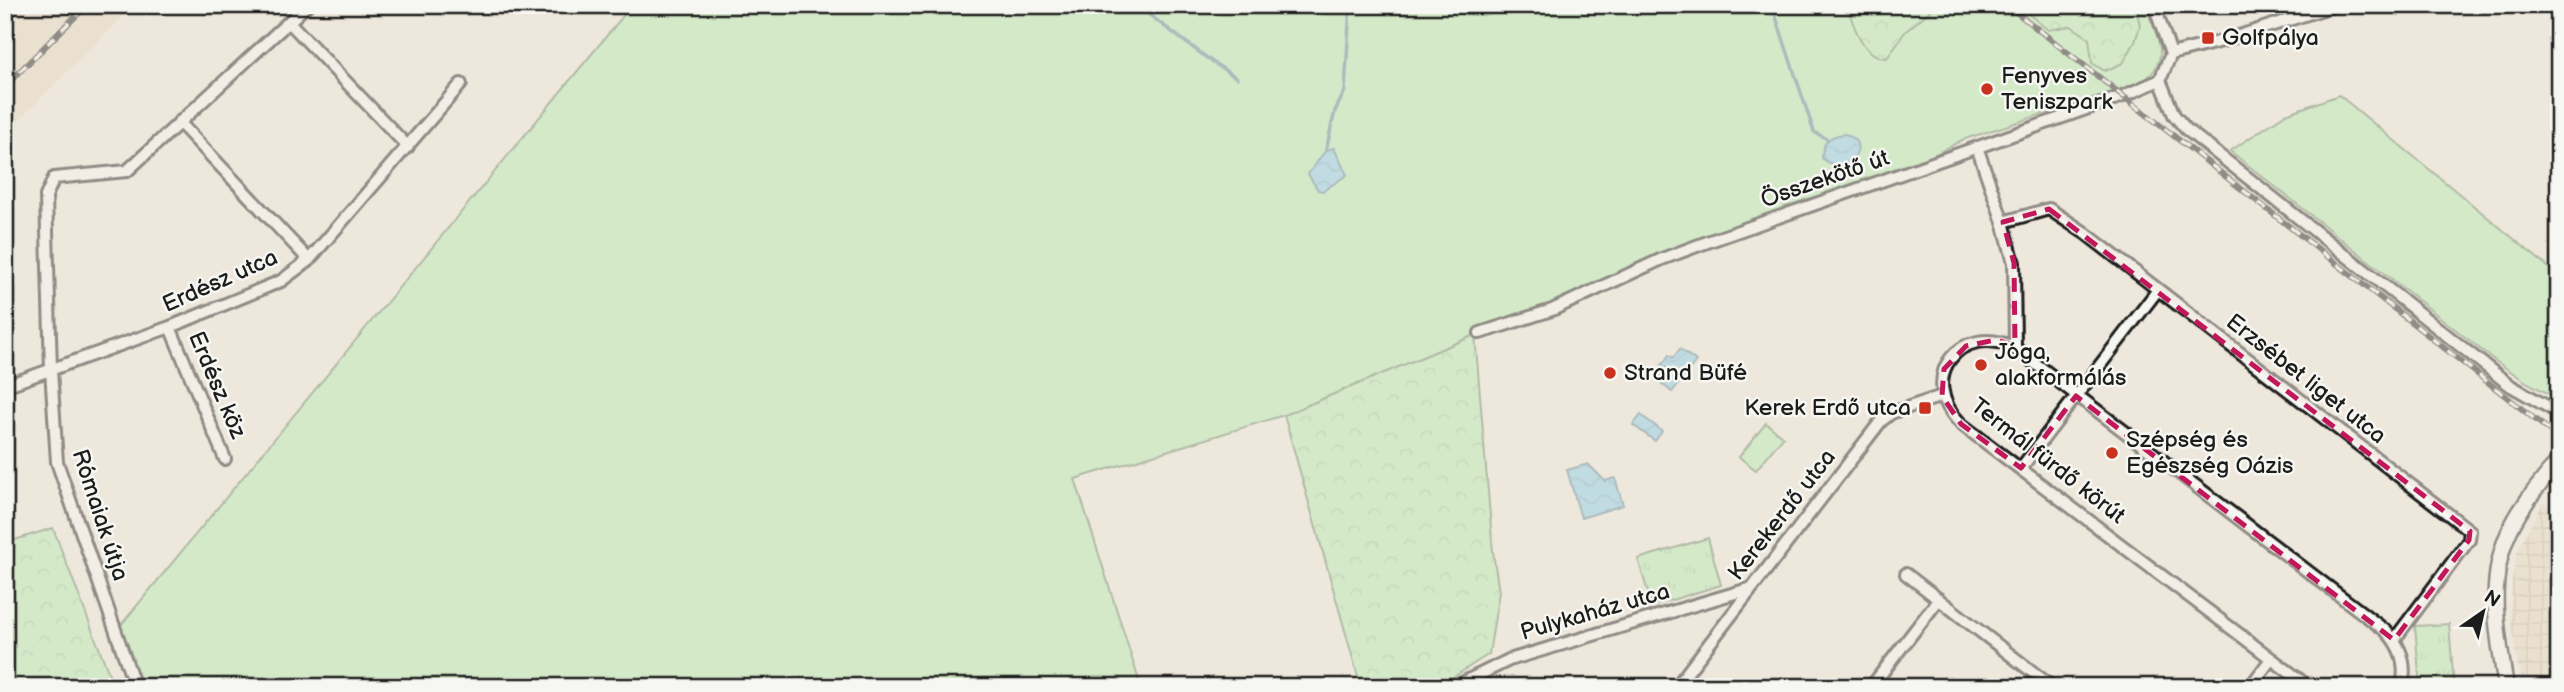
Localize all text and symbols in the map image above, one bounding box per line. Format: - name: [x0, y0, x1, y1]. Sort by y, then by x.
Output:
- place label: Golfpálya: [2222, 24, 2319, 52]
- marker: Golfpálya: [2200, 30, 2216, 46]
- place label: Fenyves Teniszpark: [2001, 62, 2113, 116]
- marker: Fenyves Teniszpark: [1979, 81, 1995, 97]
- street label: Összekötő út: [1757, 144, 1893, 214]
- street label: Erdész utca: [158, 243, 282, 319]
- street label: Erzsébet liget utca: [2221, 308, 2391, 450]
- street label: Erdész köz: [182, 327, 252, 444]
- place label: Jóga, alakformálás: [1995, 338, 2126, 392]
- marker: Jóga, alakformálás: [1973, 357, 1989, 373]
- place label: Strand Büfé: [1624, 359, 1747, 387]
- marker: Strand Büfé: [1602, 365, 1618, 381]
- street label: Termál fürdő körút: [1965, 392, 2131, 530]
- place label: Kerek Erdő utca: [1744, 394, 1911, 422]
- marker: Kerek Erdő utca: [1917, 400, 1933, 416]
- place label: Szépség és Egészség Oázis: [2126, 426, 2293, 480]
- street label: Kerekerdő utca: [1722, 444, 1842, 586]
- marker: Szépség és Egészség Oázis: [2104, 445, 2120, 461]
- street label: Rómaiak útja: [66, 446, 134, 584]
- north arrow: [2448, 576, 2518, 646]
- street label: Pulykaház utca: [1517, 577, 1673, 647]
- text: N: [2479, 586, 2504, 613]

